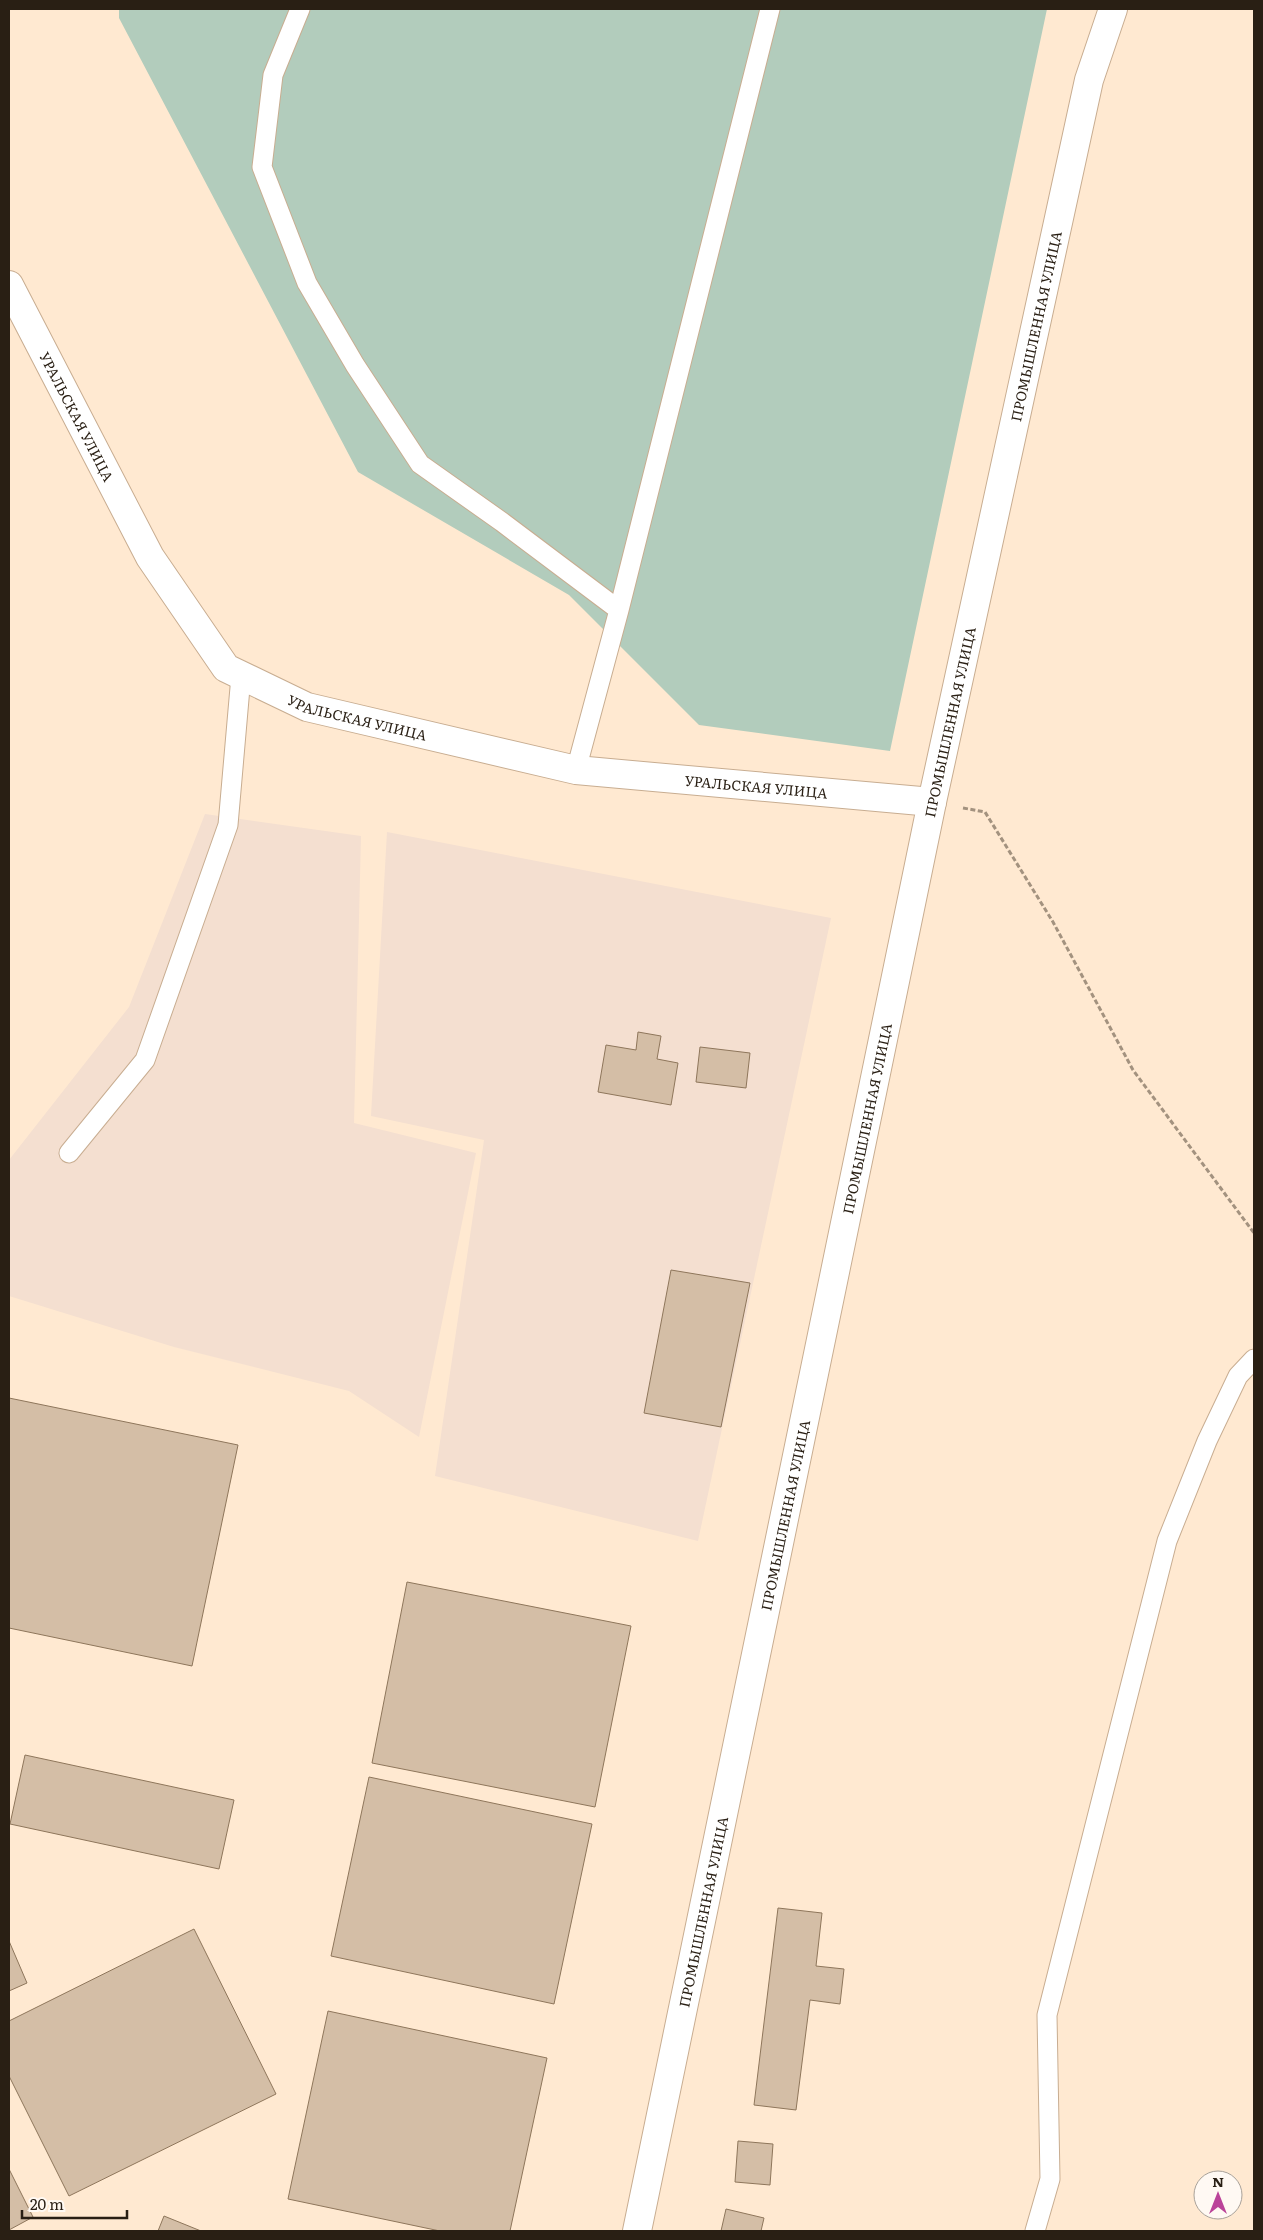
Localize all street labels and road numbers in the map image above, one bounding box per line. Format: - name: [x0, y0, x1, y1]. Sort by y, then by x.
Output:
- street label: ПРОМЫШЛЕННАЯ УЛИЦА: [1005, 228, 1066, 423]
- street label: УРАЛЬСКАЯ УЛИЦА: [35, 348, 119, 485]
- street label: ПРОМЫШЛЕННАЯ УЛИЦА: [919, 624, 980, 819]
- street label: УРАЛЬСКАЯ УЛИЦА: [284, 689, 430, 745]
- street label: УРАЛЬСКАЯ УЛИЦА: [684, 770, 829, 803]
- street label: ПРОМЫШЛЕННАЯ УЛИЦА: [837, 1020, 896, 1216]
- street label: ПРОМЫШЛЕННАЯ УЛИЦА: [755, 1417, 814, 1612]
- street label: ПРОМЫШЛЕННАЯ УЛИЦА: [673, 1814, 733, 2009]

